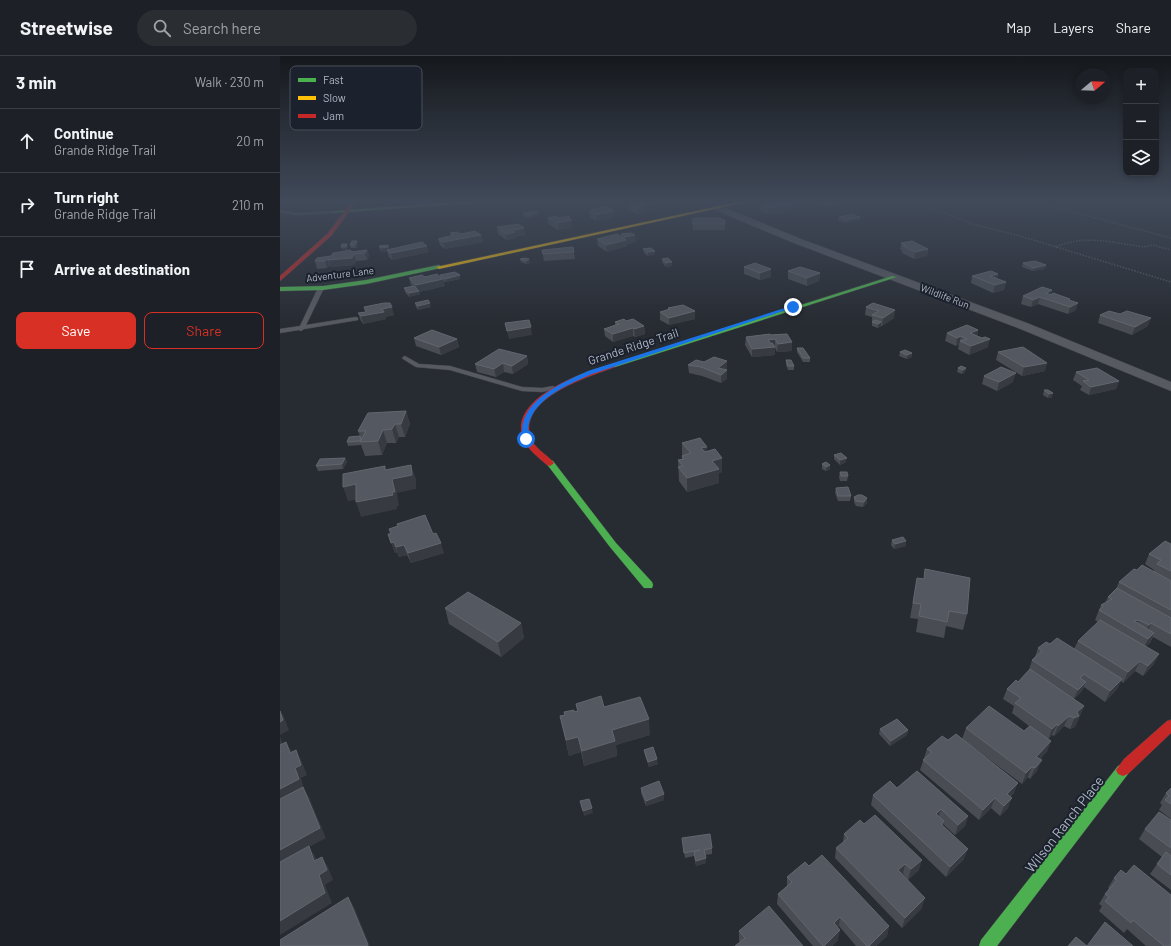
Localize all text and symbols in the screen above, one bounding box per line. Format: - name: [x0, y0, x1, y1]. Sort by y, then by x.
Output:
- search box: [137, 10, 417, 46]
- text: Streetwise: [20, 16, 113, 39]
- icon: search: [151, 17, 173, 39]
- text: Search here: [183, 19, 261, 37]
- text: Map: [1006, 19, 1031, 36]
- text: Layers: [1053, 19, 1094, 36]
- text: Share: [1116, 19, 1151, 36]
- legend: [290, 66, 422, 130]
- north arrow: [1075, 68, 1111, 104]
- map controls: [1123, 68, 1159, 176]
- button: +: [1123, 68, 1159, 104]
- text: 3 min: [16, 72, 56, 92]
- text: Fast: [323, 73, 344, 86]
- text: Walk · 230 m: [195, 74, 264, 90]
- text: Slow: [323, 91, 346, 104]
- button: −: [1123, 104, 1159, 140]
- text: Jam: [323, 109, 344, 122]
- text: Continue: [54, 124, 114, 142]
- icon: ahead: [16, 130, 38, 152]
- text: 20 m: [236, 133, 264, 149]
- button: layers: [1123, 140, 1159, 176]
- text: Grande Ridge Trail: [54, 142, 156, 158]
- text: Turn right: [54, 188, 119, 206]
- icon: right: [16, 194, 38, 216]
- text: 210 m: [232, 197, 264, 213]
- text: Grande Ridge Trail: [54, 206, 156, 222]
- icon: arrive: [16, 258, 38, 280]
- text: Arrive at destination: [54, 260, 190, 278]
- street label: Adventure Lane: [305, 264, 375, 284]
- street label: Wildlife Run: [919, 281, 971, 311]
- route end: [784, 298, 802, 316]
- button: Save: [16, 312, 136, 349]
- button: Share: [144, 312, 264, 349]
- street label: Grande Ridge Trail: [586, 325, 680, 367]
- route start: [517, 430, 535, 448]
- street label: Wilson Ranch Place: [1021, 772, 1107, 876]

